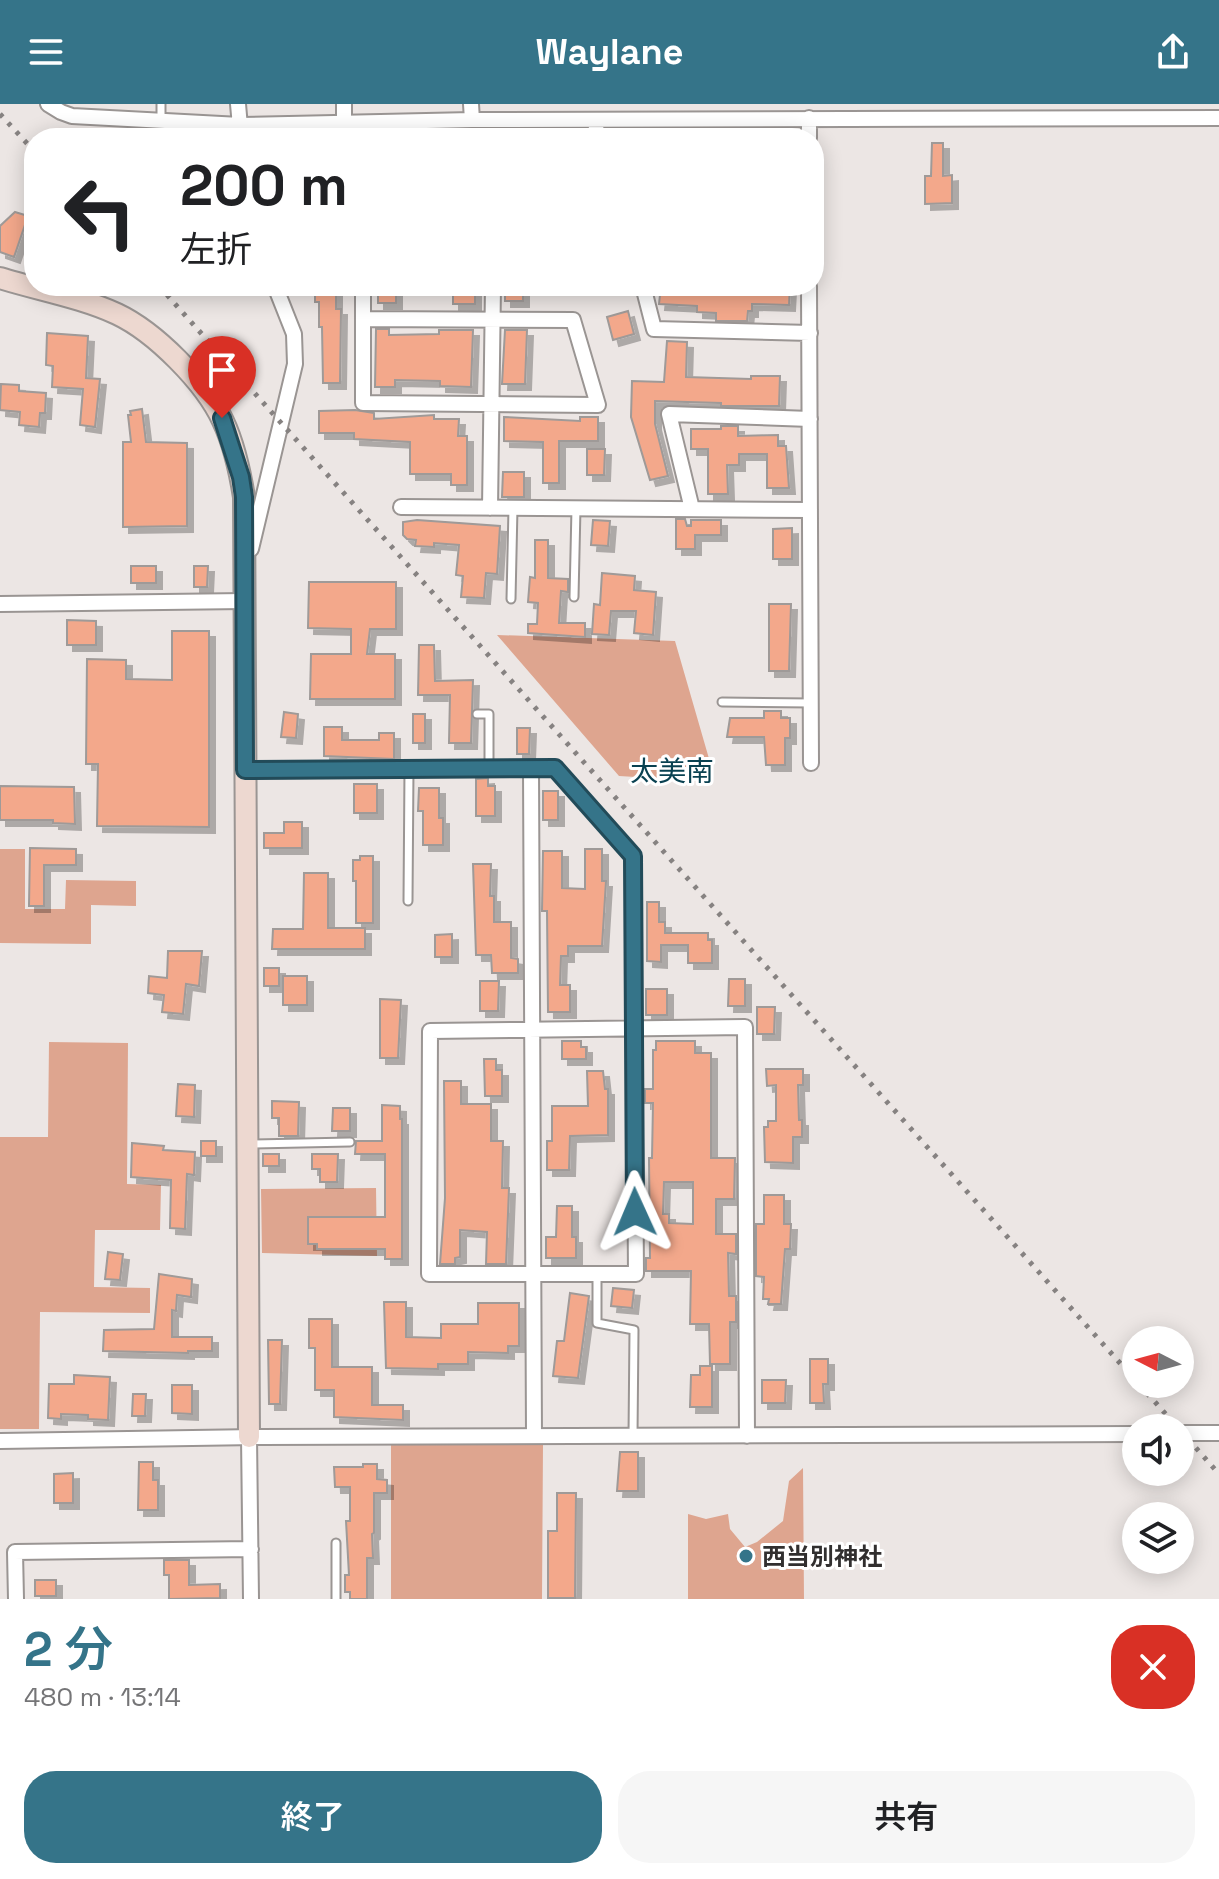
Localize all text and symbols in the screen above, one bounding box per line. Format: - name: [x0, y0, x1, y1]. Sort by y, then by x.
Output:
- text: Waylane: [536, 29, 683, 75]
- icon: menu: [24, 30, 68, 74]
- icon: share: [1151, 30, 1195, 74]
- text: 200 m: [180, 150, 348, 221]
- icon: left: [48, 160, 152, 264]
- text: 左折: [180, 227, 252, 273]
- pin: [188, 336, 256, 418]
- icon: arrive: [200, 348, 244, 392]
- district label: 太美南: [630, 753, 714, 789]
- position arrow: [593, 1170, 677, 1254]
- north arrow: [1122, 1326, 1194, 1398]
- map controls: [1122, 1326, 1194, 1574]
- button: sound: [1122, 1414, 1194, 1486]
- button: layers: [1122, 1502, 1194, 1574]
- place label: 西当別神社: [762, 1541, 882, 1572]
- marker: 西当別神社: [737, 1547, 755, 1565]
- text: 2 分: [24, 1619, 113, 1680]
- button: close: [1111, 1625, 1195, 1709]
- text: 480 m · 13:14: [24, 1680, 181, 1714]
- button: 終了: [24, 1771, 602, 1863]
- button: 共有: [618, 1771, 1195, 1863]

